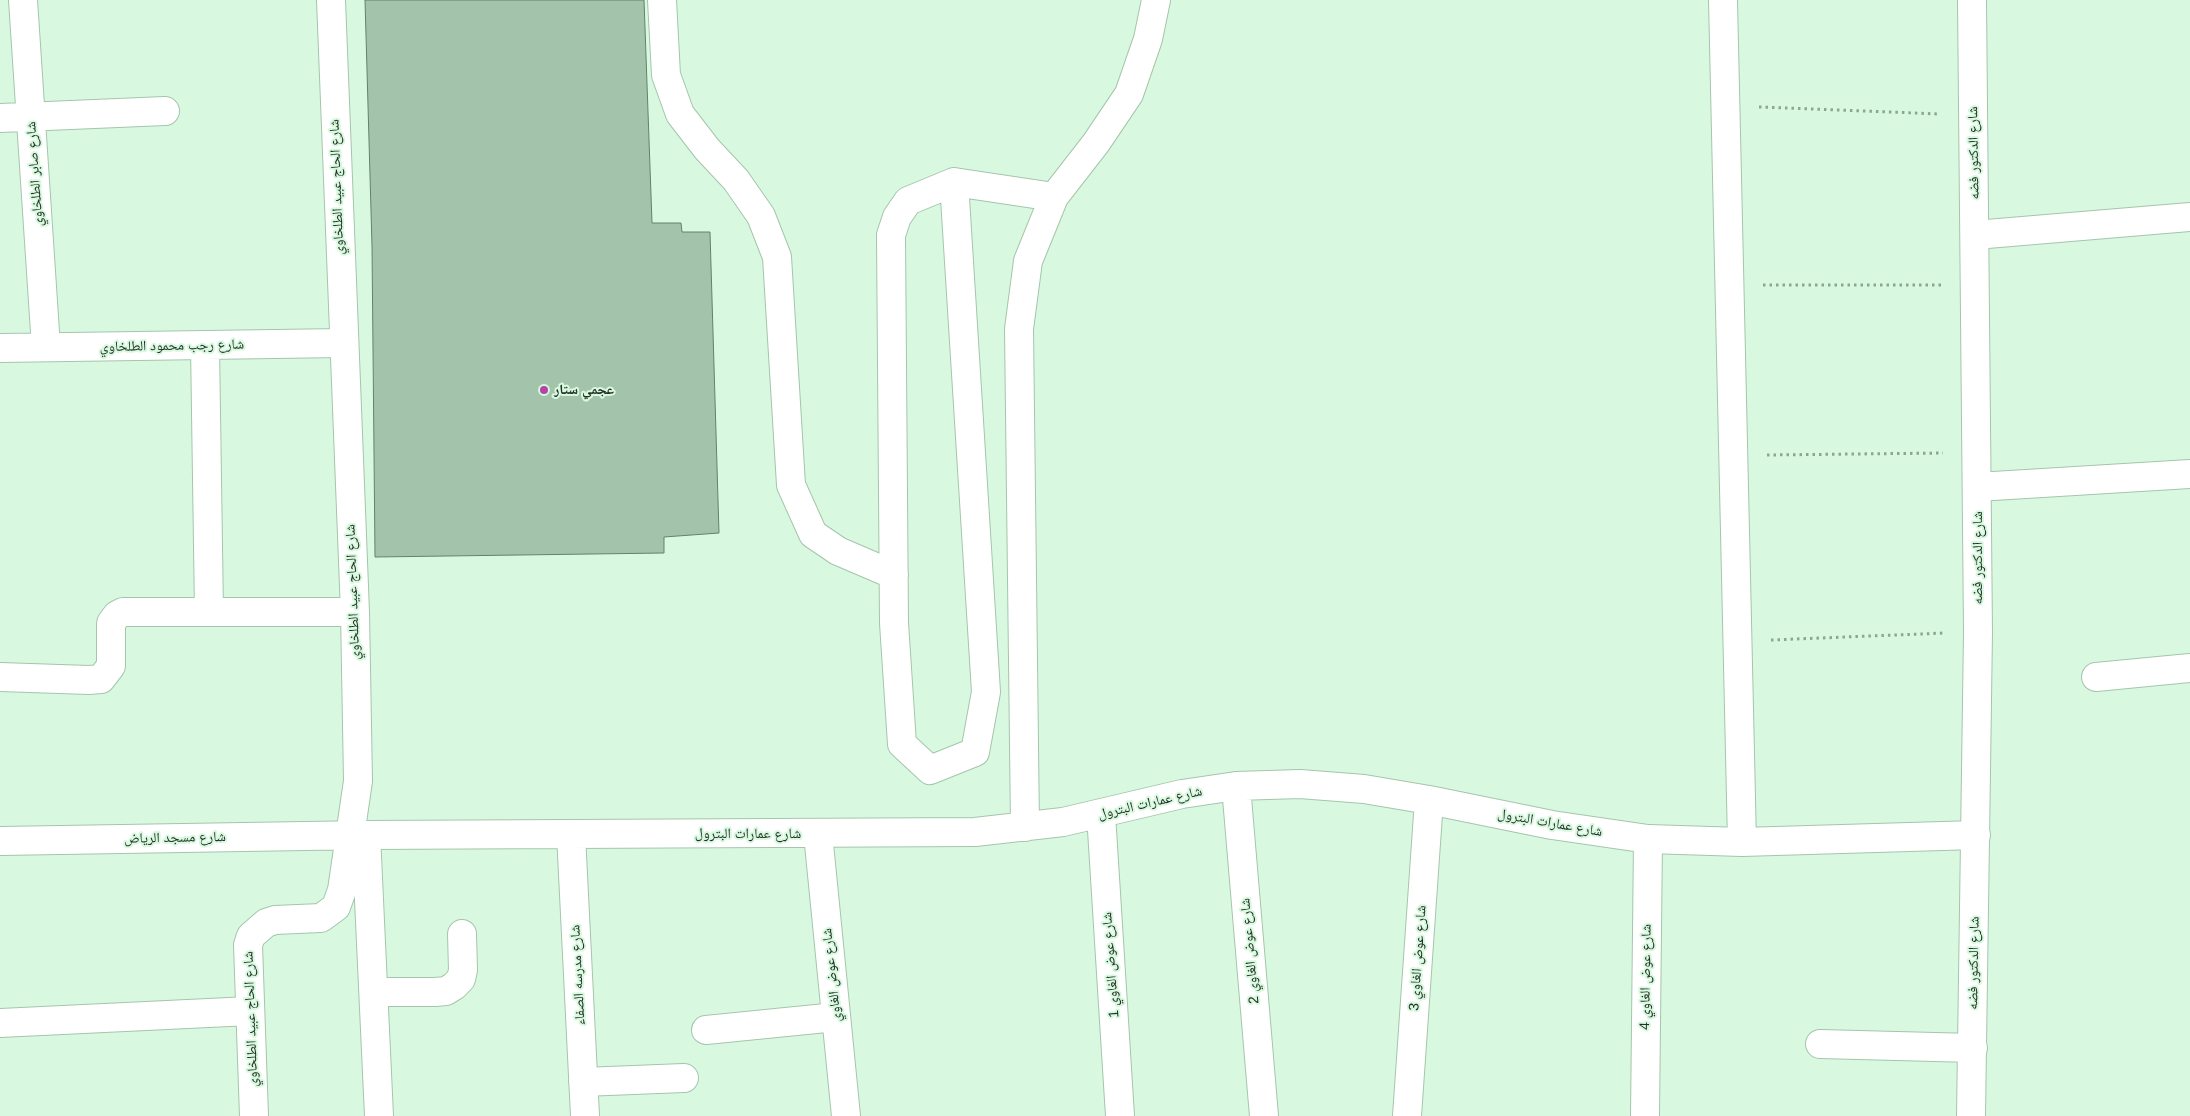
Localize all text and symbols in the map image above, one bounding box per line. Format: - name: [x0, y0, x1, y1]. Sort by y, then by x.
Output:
- street label: شارع الدكتور فضه: [1965, 106, 1983, 200]
- street label: شارع الحاج عبيد الطلخاوي: [326, 119, 348, 255]
- street label: شارع صابر الطلخاوي: [23, 121, 47, 227]
- street label: شارع رجب محمود الطلخاوي: [100, 336, 244, 356]
- place label: عجمي ستار: [554, 382, 614, 398]
- marker: عجمي ستار: [538, 384, 550, 396]
- street label: شارع الدكتور فضه: [1970, 511, 1986, 605]
- street label: شارع الحاج عبيد الطلخاوي: [342, 524, 364, 660]
- street label: شارع عمارات البترول: [1096, 783, 1204, 823]
- street label: شارع عمارات البترول: [1496, 805, 1604, 841]
- street label: شارع عمارات البترول: [695, 826, 801, 842]
- street label: شارع مسجد الرياض: [124, 829, 226, 847]
- street label: شارع عوض الغاوي 2: [1237, 898, 1263, 1004]
- street label: شارع عوض الغاوي 3: [1406, 905, 1430, 1011]
- street label: شارع عوض الغاوي 1: [1099, 912, 1123, 1018]
- street label: شارع الدكتور فضه: [1965, 916, 1983, 1010]
- street label: شارع مدرسه الصفاء: [567, 924, 589, 1026]
- street label: شارع عوض الغاوي 4: [1637, 924, 1655, 1030]
- street label: شارع عوض الغاوي: [819, 927, 845, 1023]
- street label: شارع الحاج عبيد الطلخاوي: [240, 951, 262, 1087]

